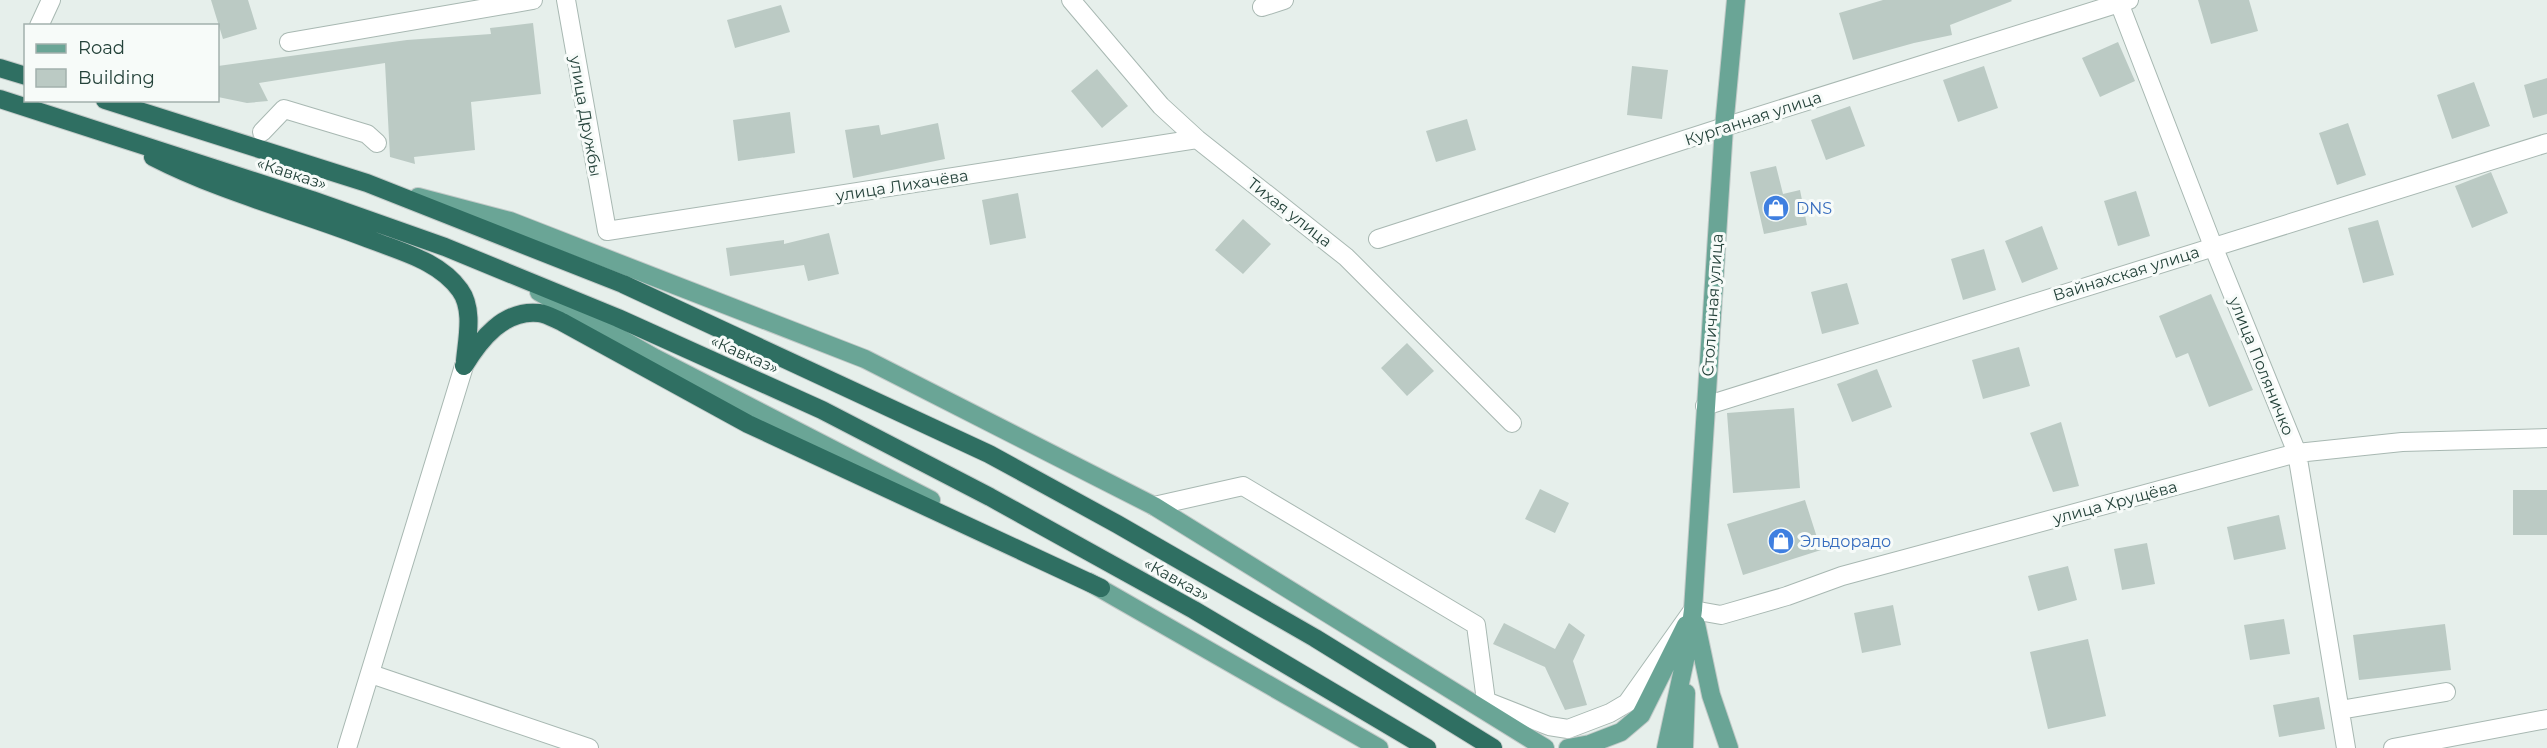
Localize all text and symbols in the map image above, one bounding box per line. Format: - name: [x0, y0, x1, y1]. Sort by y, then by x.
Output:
- legend: [24, 24, 219, 102]
- text: Road: [78, 37, 125, 59]
- street label: улица Дружбы: [565, 53, 605, 178]
- text: Building: [78, 67, 155, 89]
- street label: Курганная улица: [1682, 87, 1824, 150]
- street label: «Кавказ»: [255, 153, 329, 194]
- street label: улица Лихачёва: [834, 166, 970, 206]
- street label: Тихая улица: [1244, 174, 1336, 251]
- shop icon: DNS: [1761, 193, 1791, 223]
- place label: DNS: [1796, 199, 1832, 218]
- street label: Столичная улица: [1698, 233, 1727, 377]
- street label: Вайнахская улица: [2051, 242, 2202, 305]
- street label: улица Поляничко: [2225, 293, 2298, 438]
- street label: «Кавказ»: [708, 331, 782, 378]
- street label: улица Хрущёва: [2050, 477, 2179, 528]
- shop icon: Эльдорадо: [1766, 526, 1796, 556]
- place label: Эльдорадо: [1800, 532, 1891, 551]
- street label: «Кавказ»: [1141, 554, 1213, 605]

